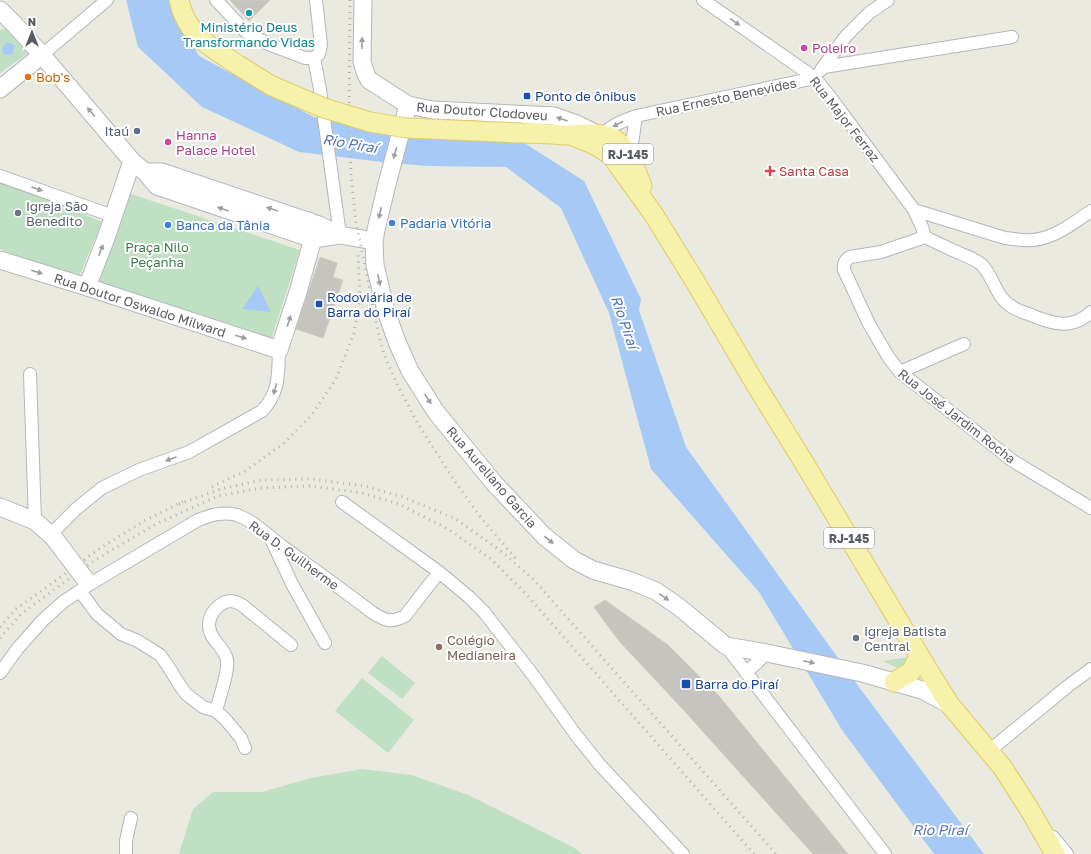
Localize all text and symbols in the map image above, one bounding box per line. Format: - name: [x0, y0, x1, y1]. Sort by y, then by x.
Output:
- marker: Ministério Deus Transformando Vidas: [244, 8, 254, 18]
- north arrow: [12, 12, 52, 52]
- text: N: [28, 15, 36, 28]
- one-way arrow: [730, 18, 740, 26]
- place label: Ministério Deus Transformando Vidas: [183, 19, 315, 50]
- one-way arrow: [359, 36, 365, 49]
- place label: Poleiro: [812, 40, 856, 56]
- marker: Poleiro: [799, 43, 809, 53]
- place label: Bob's: [36, 69, 70, 85]
- marker: Bob's: [23, 72, 33, 82]
- street label: Rua Major Ferraz: [807, 73, 884, 165]
- street label: Rua Ernesto Benevides: [654, 74, 798, 120]
- place label: Ponto de ônibus: [535, 88, 636, 104]
- marker: Ponto de ônibus: [522, 91, 532, 101]
- street label: Rua Doutor Clodoveu: [416, 98, 548, 124]
- one-way arrow: [86, 107, 95, 118]
- one-way arrow: [556, 116, 568, 122]
- one-way arrow: [612, 120, 624, 127]
- place label: Itaú: [105, 123, 129, 139]
- marker: Itaú: [132, 126, 142, 136]
- place label: Hanna Palace Hotel: [176, 127, 256, 158]
- water label: Rio Piraí: [321, 130, 383, 157]
- marker: Hanna Palace Hotel: [163, 137, 173, 147]
- road number: RJ-145: [603, 144, 653, 164]
- one-way arrow: [392, 148, 398, 160]
- place label: Santa Casa: [779, 163, 849, 179]
- marker: Santa Casa: [764, 165, 776, 177]
- one-way arrow: [31, 186, 43, 192]
- place label: Igreja São Benedito: [26, 198, 88, 229]
- one-way arrow: [217, 206, 229, 212]
- one-way arrow: [265, 206, 277, 212]
- one-way arrow: [377, 207, 383, 219]
- marker: Igreja São Benedito: [13, 208, 23, 218]
- place label: Padaria Vitória: [400, 215, 491, 231]
- place label: Banca da Tânia: [176, 217, 270, 233]
- marker: Padaria Vitória: [387, 218, 397, 228]
- marker: Banca da Tânia: [163, 220, 173, 230]
- park label: Praça Nilo Peçanha: [125, 239, 189, 270]
- one-way arrow: [99, 244, 105, 256]
- one-way arrow: [32, 269, 44, 275]
- street label: Rua Doutor Oswaldo Milward: [52, 270, 228, 340]
- one-way arrow: [376, 274, 382, 286]
- place label: Rodoviária de Barra do Piraí: [327, 289, 412, 320]
- water label: Rio Piraí: [608, 293, 643, 355]
- marker: Rodoviária de Barra do Piraí: [314, 299, 324, 309]
- one-way arrow: [286, 315, 292, 327]
- one-way arrow: [235, 335, 247, 341]
- street label: Rua José Jardim Rocha: [895, 365, 1019, 467]
- one-way arrow: [272, 383, 278, 395]
- one-way arrow: [424, 394, 432, 404]
- street label: Rua Aureliano Garcia: [444, 423, 540, 531]
- one-way arrow: [164, 456, 176, 462]
- street label: Rua D. Guilherme: [246, 517, 342, 593]
- road number: RJ-145: [824, 528, 874, 548]
- one-way arrow: [543, 536, 554, 544]
- one-way arrow: [659, 593, 669, 601]
- place label: Igreja Batista Central: [864, 623, 947, 654]
- place label: Colégio Medianeira: [447, 632, 516, 663]
- marker: Igreja Batista Central: [851, 633, 861, 643]
- marker: Colégio Medianeira: [434, 642, 444, 652]
- one-way arrow: [803, 659, 816, 665]
- place label: Barra do Piraí: [695, 676, 780, 692]
- marker: Barra do Piraí: [680, 678, 692, 690]
- water label: Rio Piraí: [912, 821, 972, 838]

